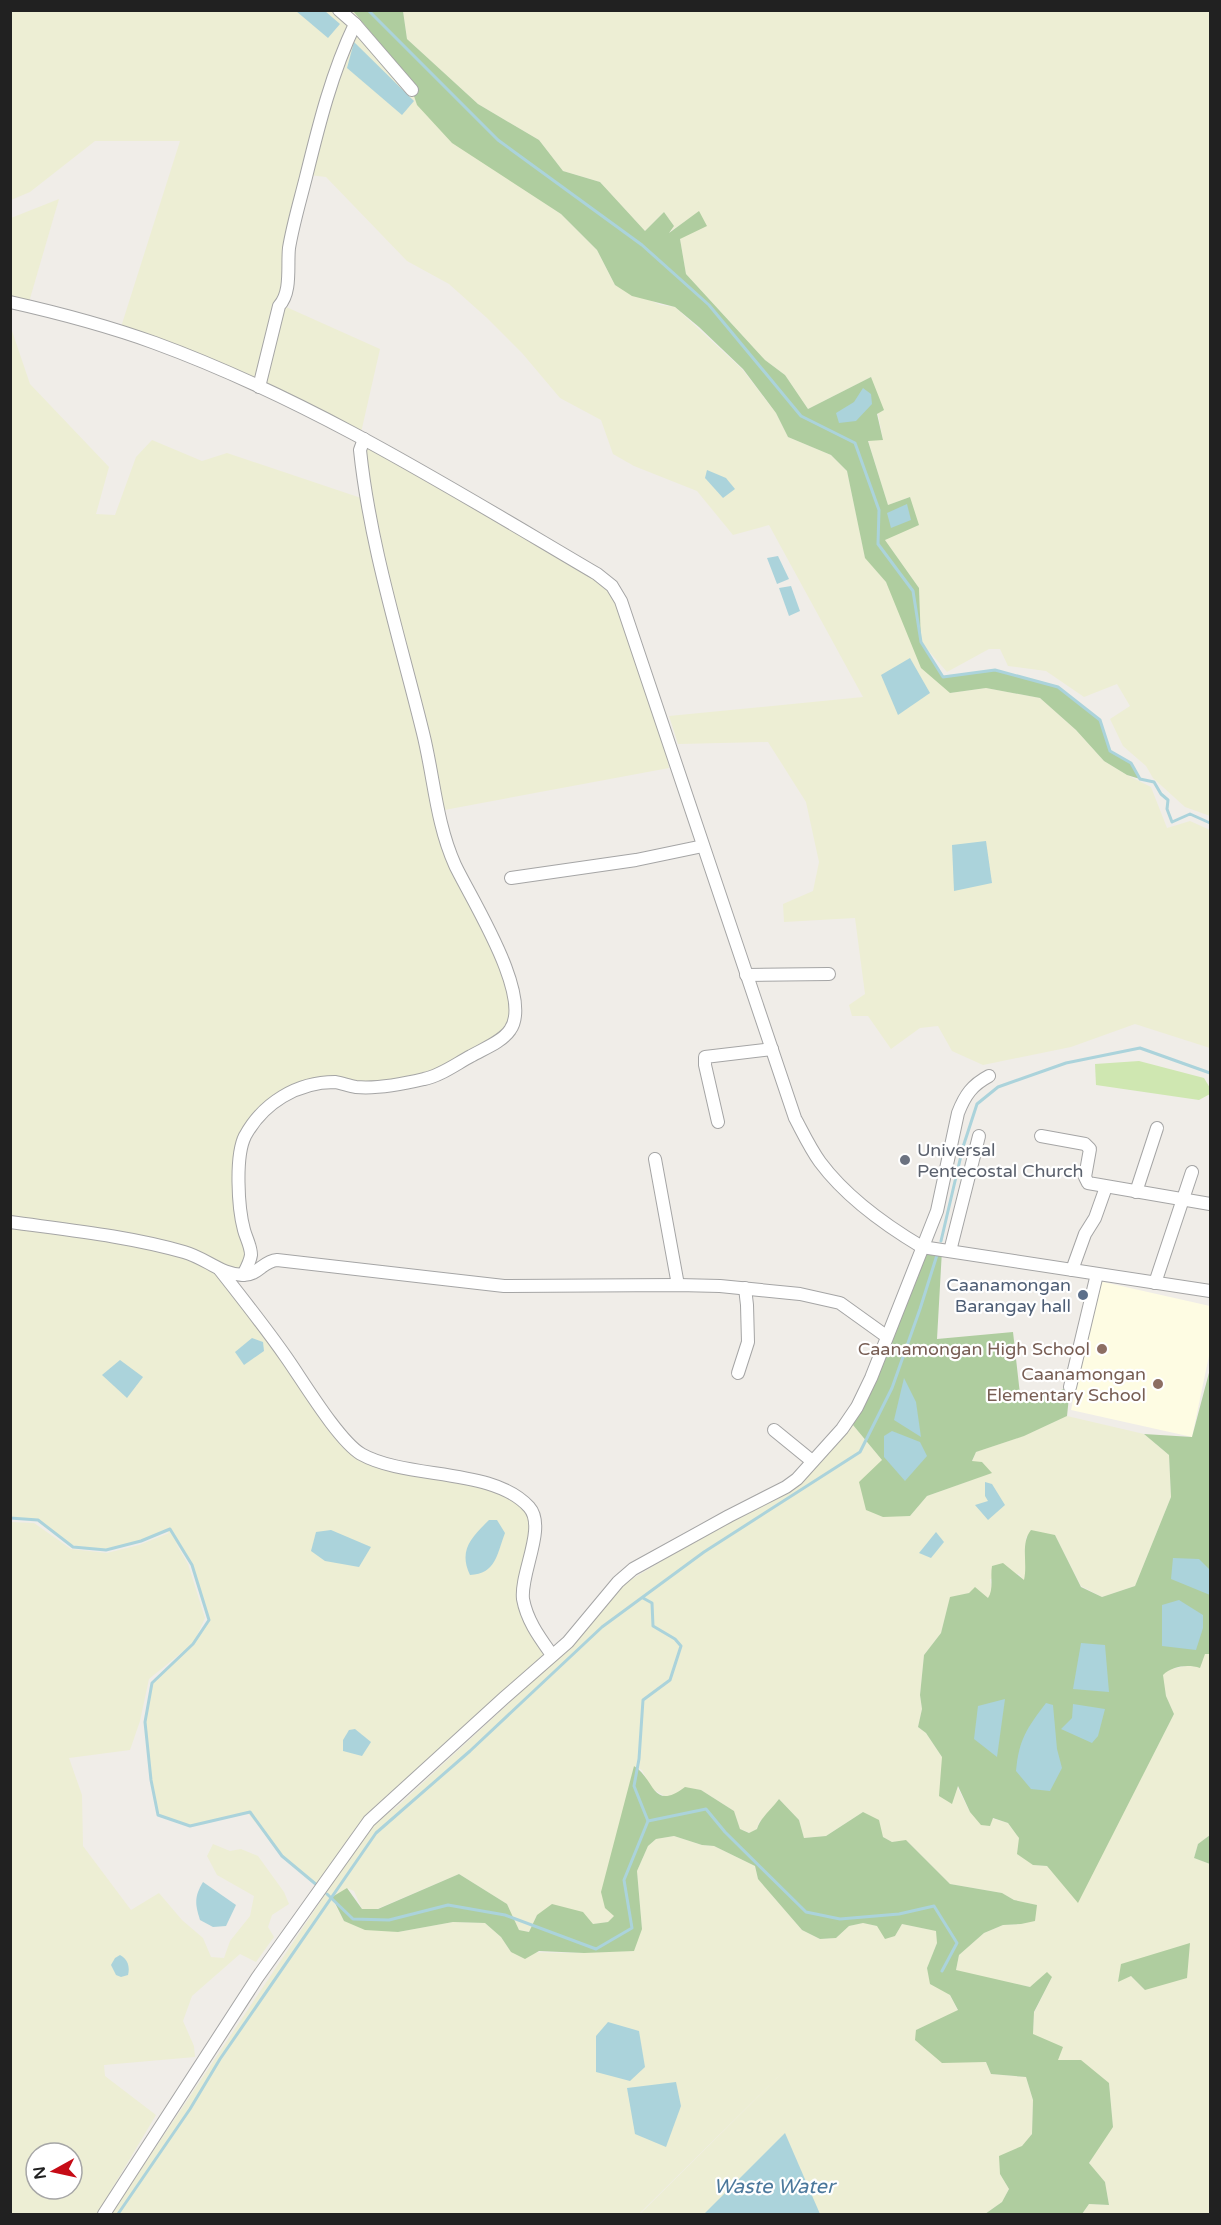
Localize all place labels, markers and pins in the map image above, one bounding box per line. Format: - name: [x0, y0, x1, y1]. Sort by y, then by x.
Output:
- place label: Universal Pentecostal Church: [917, 1139, 1083, 1182]
- marker: Universal Pentecostal Church: [898, 1153, 912, 1167]
- place label: Caanamongan Barangay hall: [946, 1274, 1071, 1317]
- marker: Caanamongan Barangay hall: [1076, 1288, 1090, 1302]
- place label: Caanamongan High School: [858, 1338, 1090, 1360]
- marker: Caanamongan High School: [1095, 1342, 1109, 1356]
- place label: Caanamongan Elementary School: [986, 1363, 1146, 1406]
- marker: Caanamongan Elementary School: [1151, 1377, 1165, 1391]

